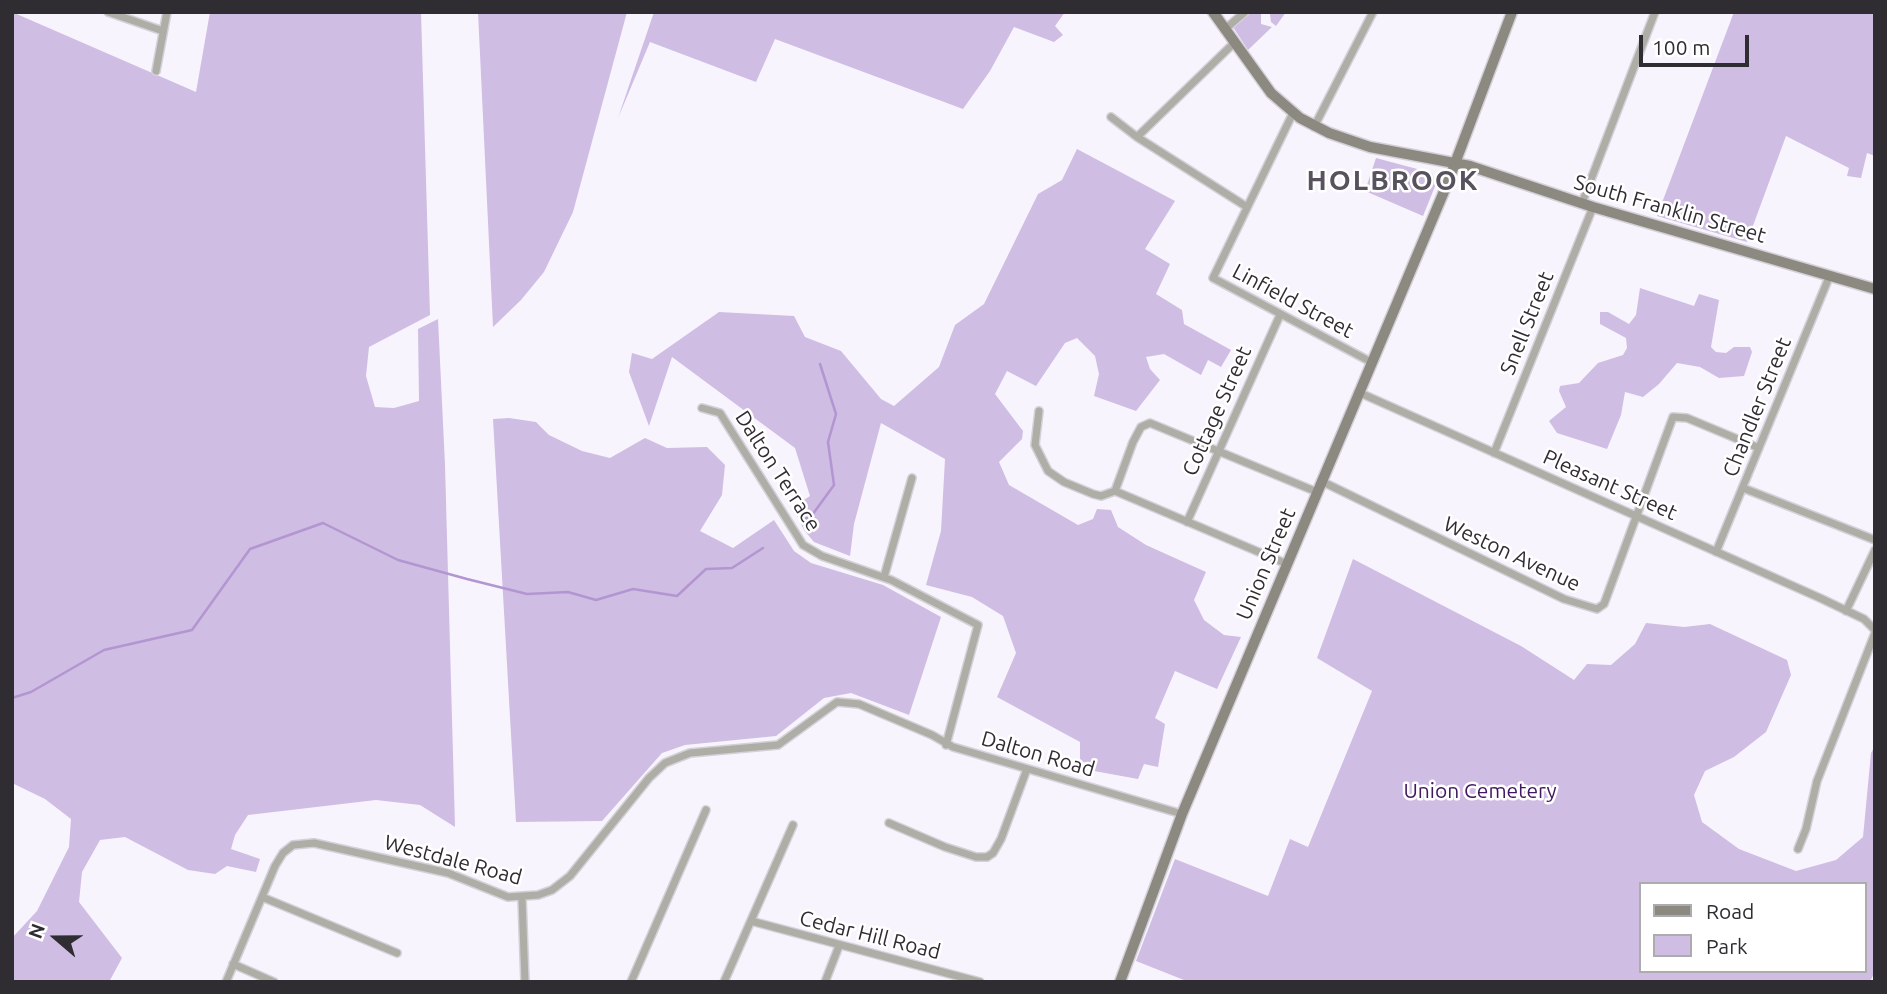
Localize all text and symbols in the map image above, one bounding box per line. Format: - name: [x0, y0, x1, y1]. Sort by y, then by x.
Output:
- scale bar: [1642, 21, 1752, 65]
- text: 100 m: [1652, 35, 1710, 59]
- district label: HOLBROOK: [1308, 164, 1478, 198]
- street label: South Franklin Street: [1571, 170, 1769, 248]
- street label: Linfield Street: [1228, 258, 1358, 344]
- street label: Snell Street: [1495, 268, 1559, 378]
- street label: Chandler Street: [1718, 333, 1796, 481]
- street label: Cottage Street: [1177, 342, 1257, 480]
- street label: Dalton Terrace: [730, 406, 826, 536]
- street label: Pleasant Street: [1539, 444, 1681, 526]
- street label: Union Street: [1231, 504, 1301, 624]
- street label: Weston Avenue: [1440, 511, 1584, 597]
- street label: Dalton Road: [978, 726, 1098, 782]
- park label: Union Cemetery: [1403, 778, 1557, 804]
- street label: Westdale Road: [381, 830, 525, 890]
- legend: [1638, 882, 1866, 973]
- text: Road: [1706, 899, 1754, 923]
- north arrow: [21, 903, 91, 973]
- street label: Cedar Hill Road: [797, 905, 943, 965]
- text: N: [24, 920, 49, 941]
- text: Park: [1706, 934, 1748, 958]

